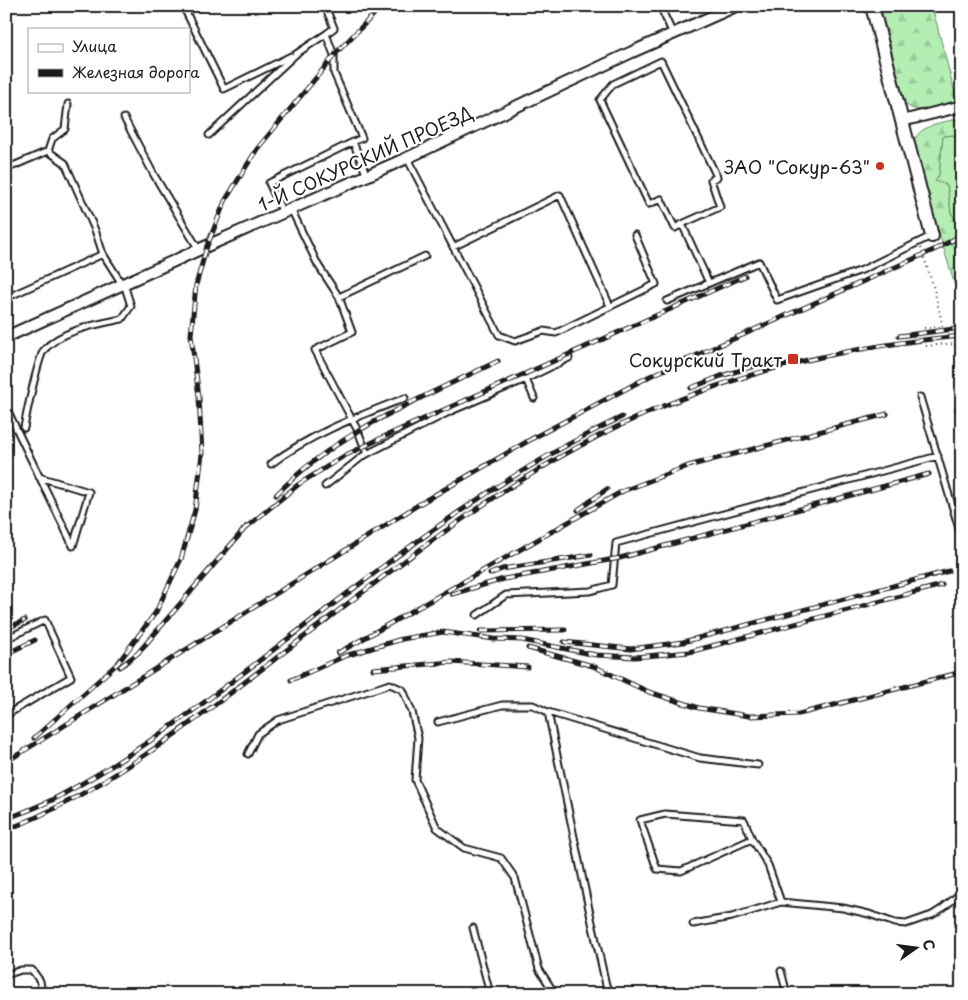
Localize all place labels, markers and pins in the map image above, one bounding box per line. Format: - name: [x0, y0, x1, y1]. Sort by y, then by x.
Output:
- place label: ЗАО "Сокур-63": [724, 153, 870, 180]
- marker: ЗАО "Сокур-63": [874, 160, 886, 172]
- place label: Сокурский Тракт: [629, 346, 782, 373]
- marker: Сокурский Тракт: [786, 352, 800, 366]

